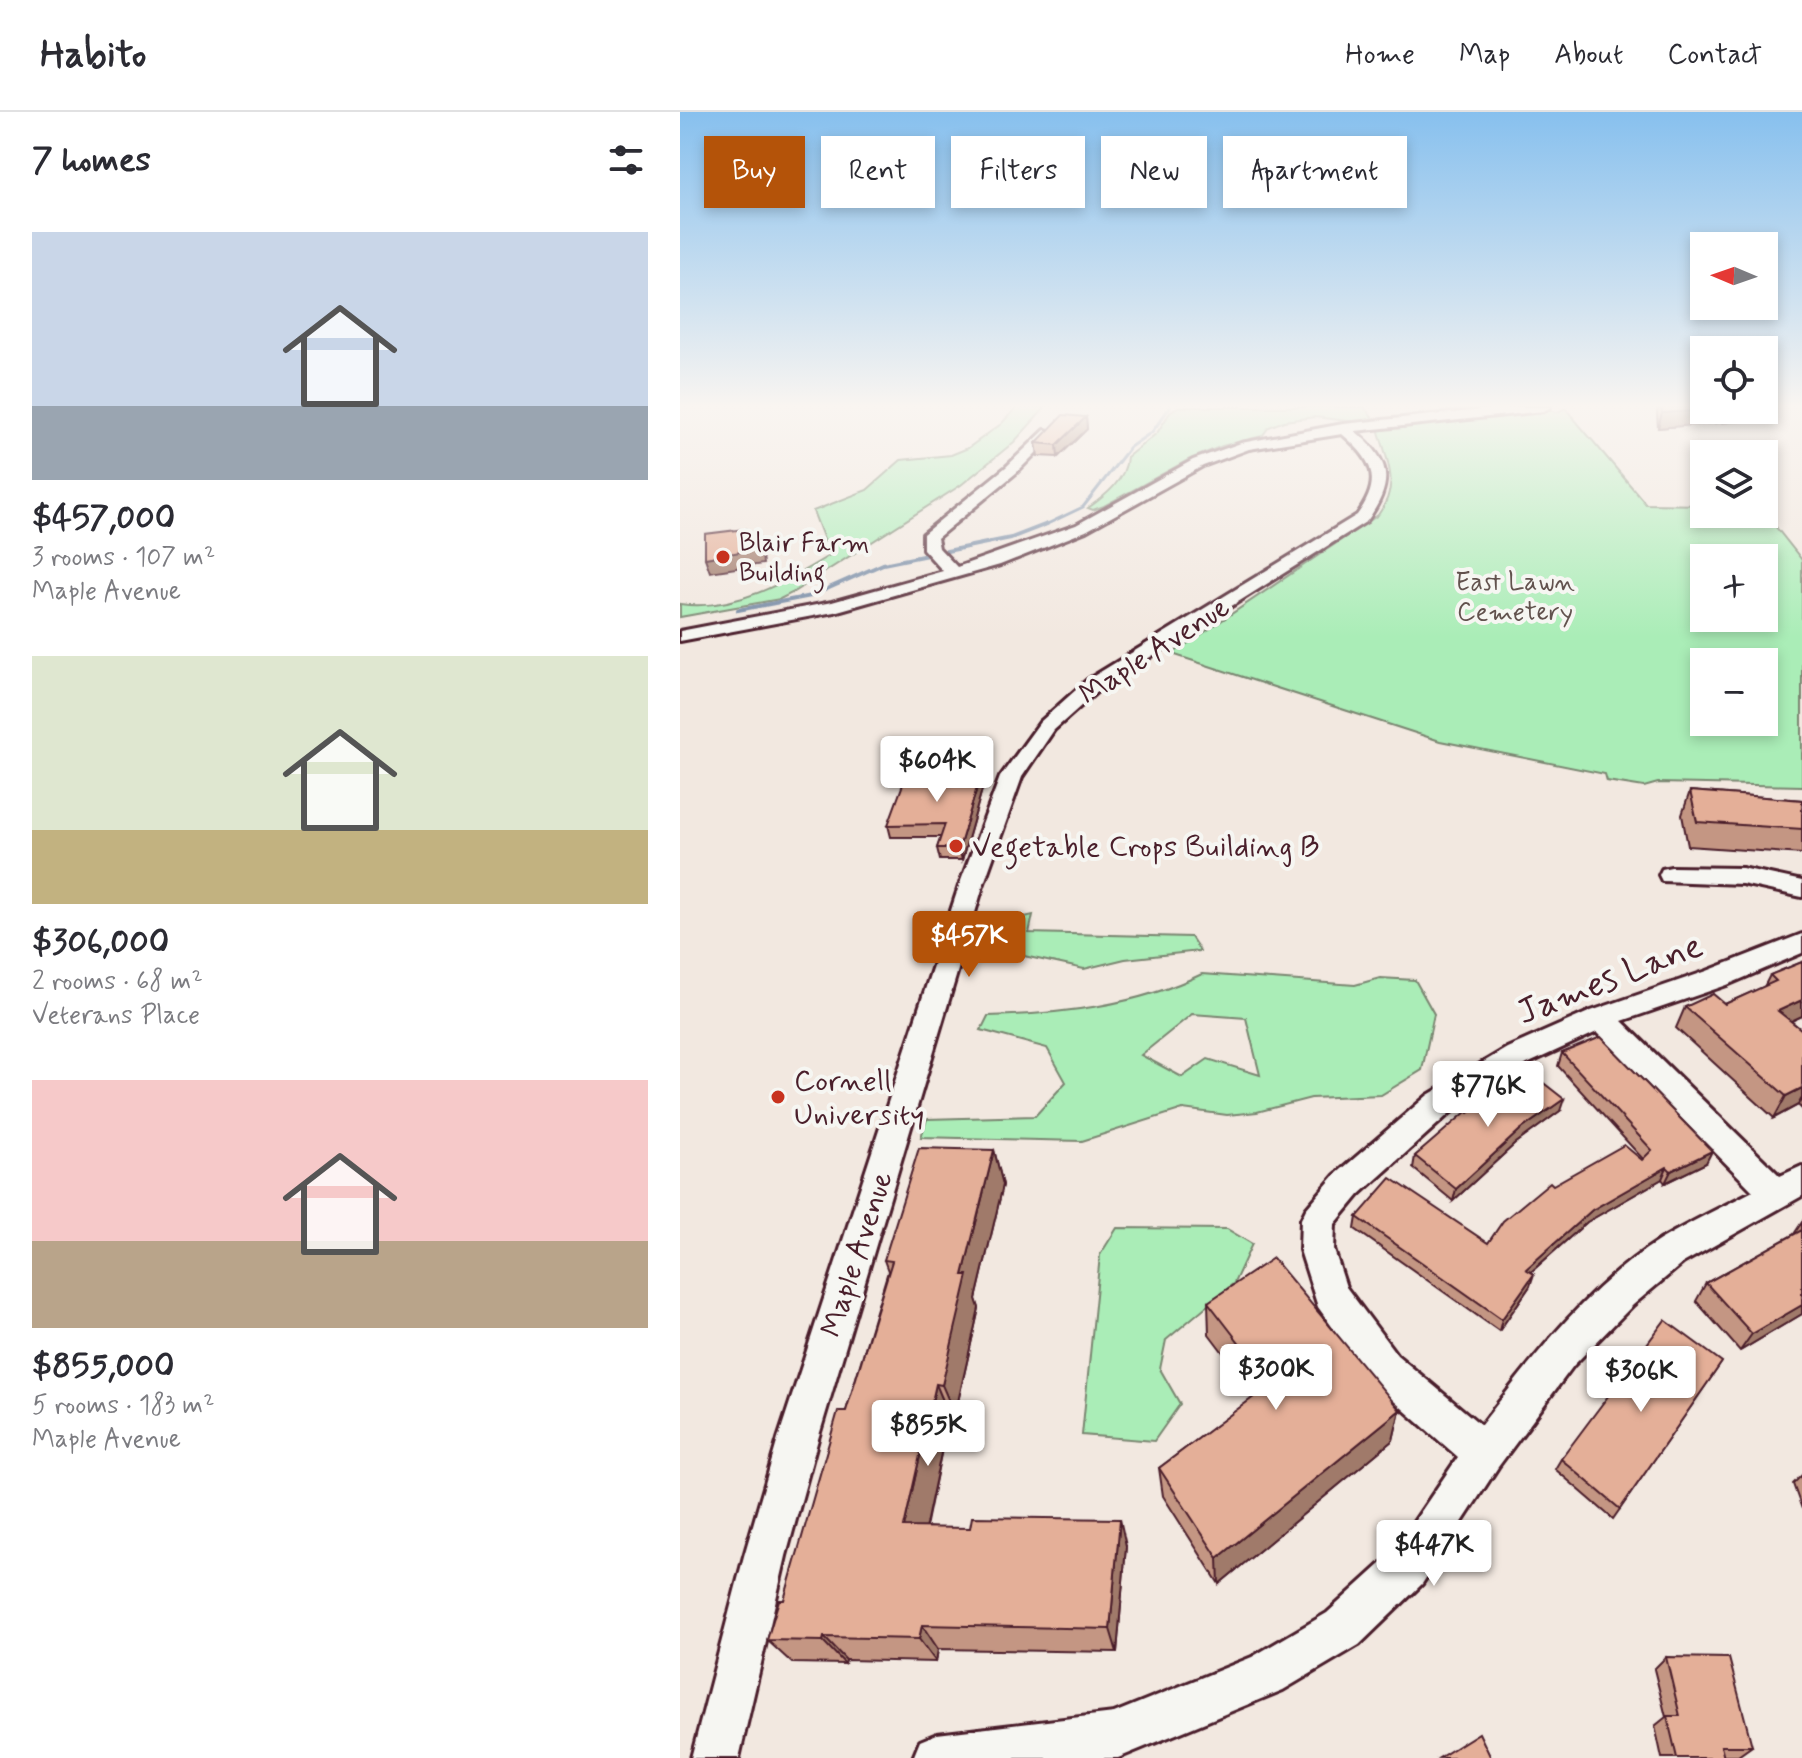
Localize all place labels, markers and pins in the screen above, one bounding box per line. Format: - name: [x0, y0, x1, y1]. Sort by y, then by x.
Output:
- place label: Blair Farm Building: [739, 527, 869, 594]
- marker: Blair Farm Building: [714, 548, 732, 566]
- pin: $604K: [881, 736, 993, 804]
- place label: Vegetable Crops Building B: [972, 828, 1319, 870]
- marker: Vegetable Crops Building B: [947, 837, 965, 855]
- pin: $457K: [913, 911, 1025, 979]
- pin: $776K: [1432, 1061, 1544, 1129]
- place label: Cornell University: [794, 1062, 924, 1135]
- marker: Cornell University: [769, 1088, 787, 1106]
- pin: $300K: [1220, 1344, 1332, 1412]
- pin: $306K: [1585, 1346, 1697, 1414]
- pin: $855K: [872, 1400, 984, 1468]
- pin: $447K: [1378, 1520, 1490, 1588]

